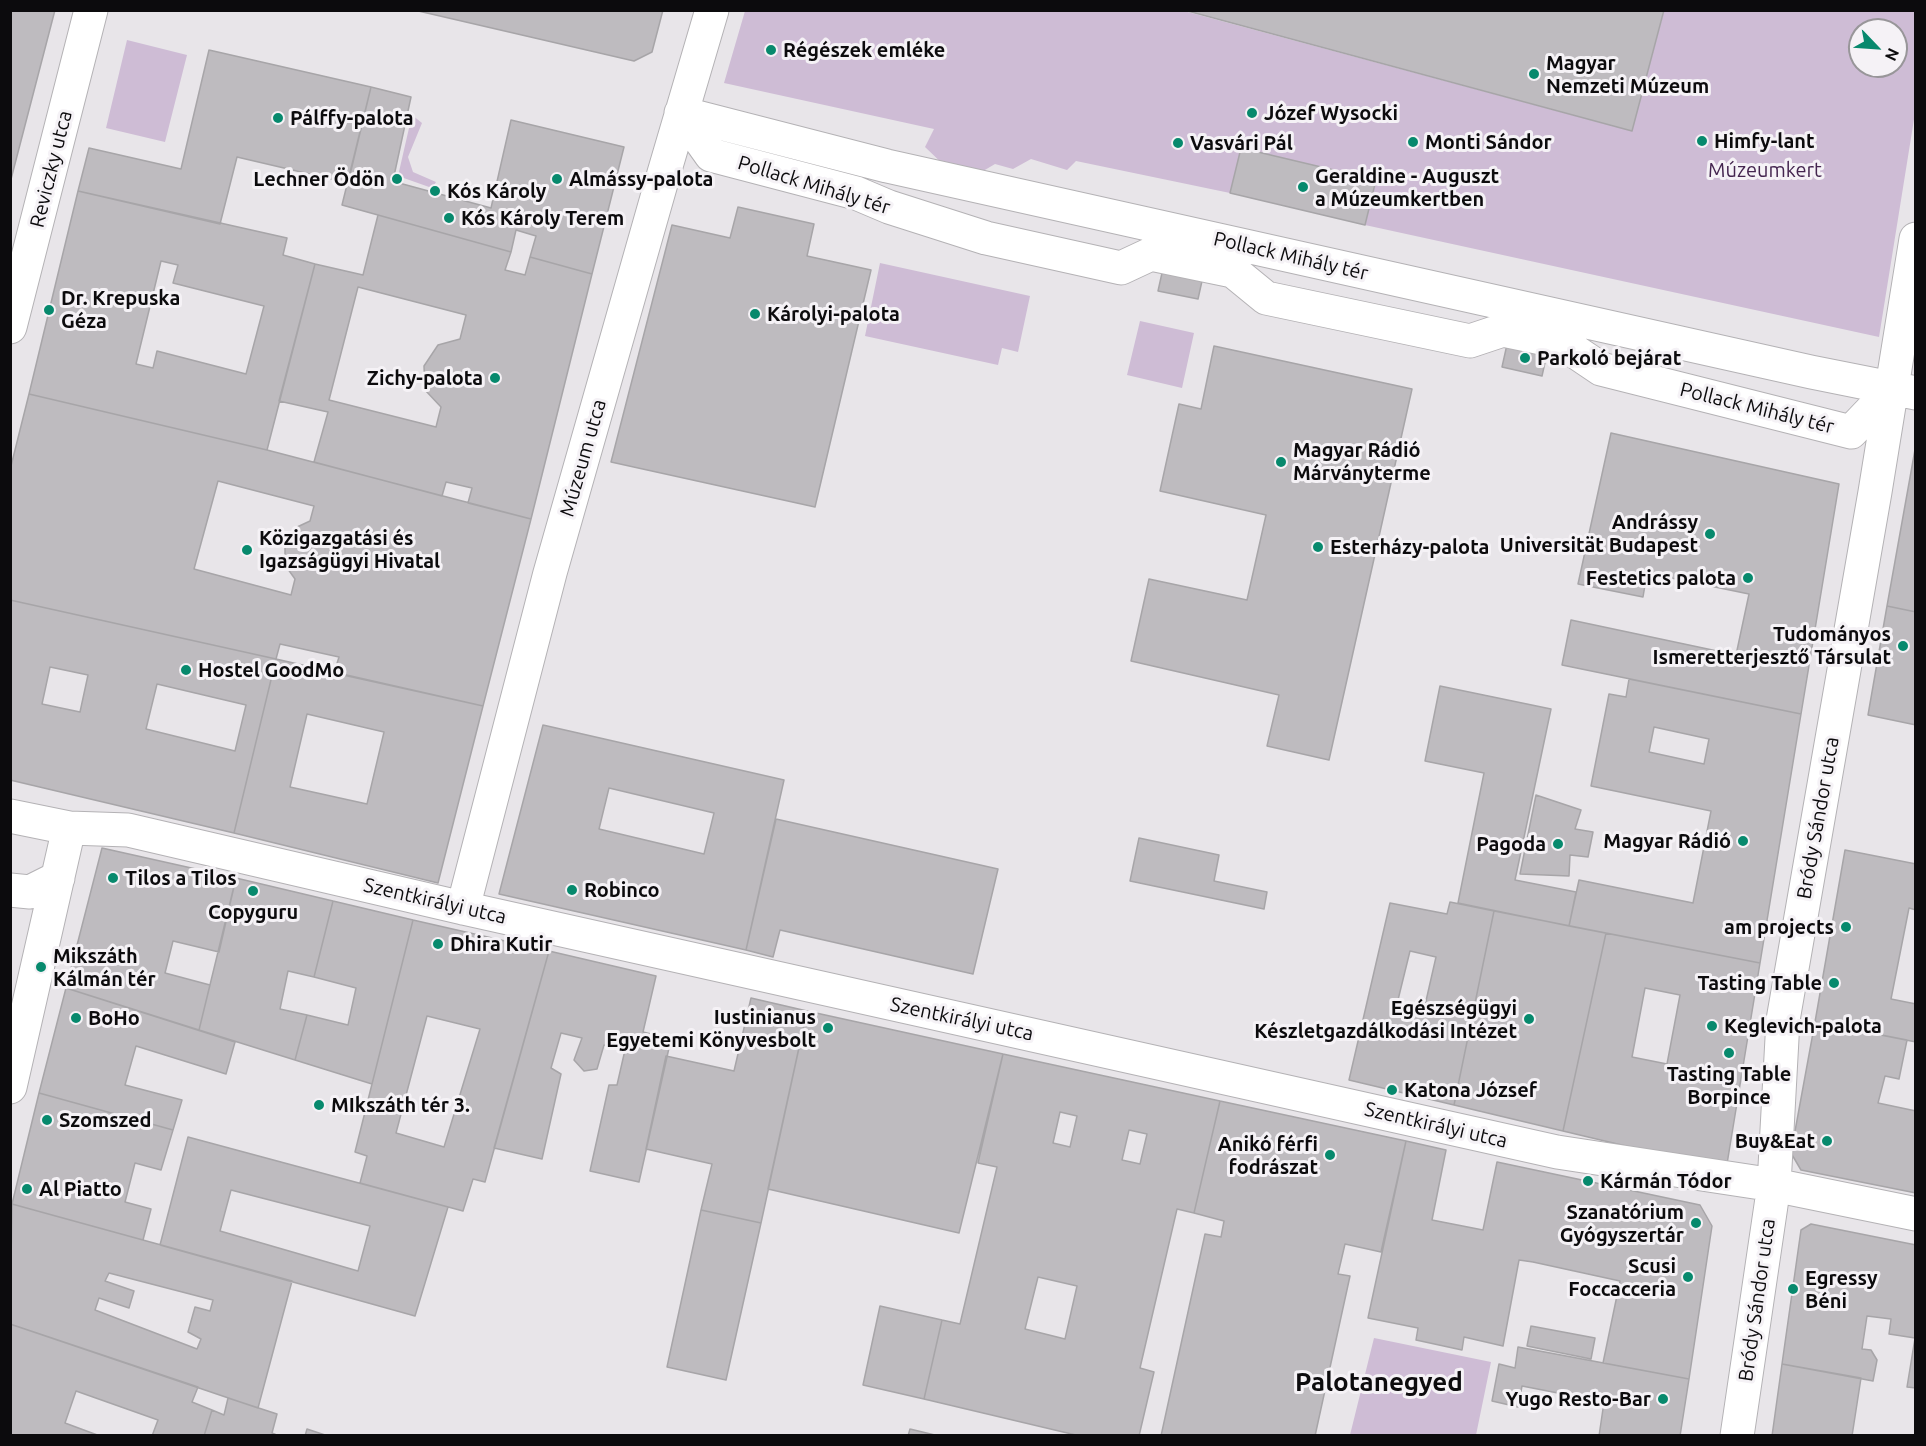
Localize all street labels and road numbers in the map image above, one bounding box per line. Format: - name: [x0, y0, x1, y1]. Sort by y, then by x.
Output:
- street label: Reviczky utca: [25, 108, 77, 230]
- street label: Pollack Mihály tér: [735, 150, 893, 220]
- street label: Pollack Mihály tér: [1211, 227, 1371, 285]
- street label: Pollack Mihály tér: [1677, 377, 1837, 439]
- street label: Múzeum utca: [555, 397, 611, 519]
- street label: Bródy Sándor utca: [1792, 735, 1844, 901]
- street label: Szentkirályi utca: [361, 873, 509, 929]
- street label: Szentkirályi utca: [888, 992, 1036, 1046]
- street label: Szentkirályi utca: [1362, 1097, 1510, 1153]
- street label: Bródy Sándor utca: [1734, 1217, 1780, 1383]

